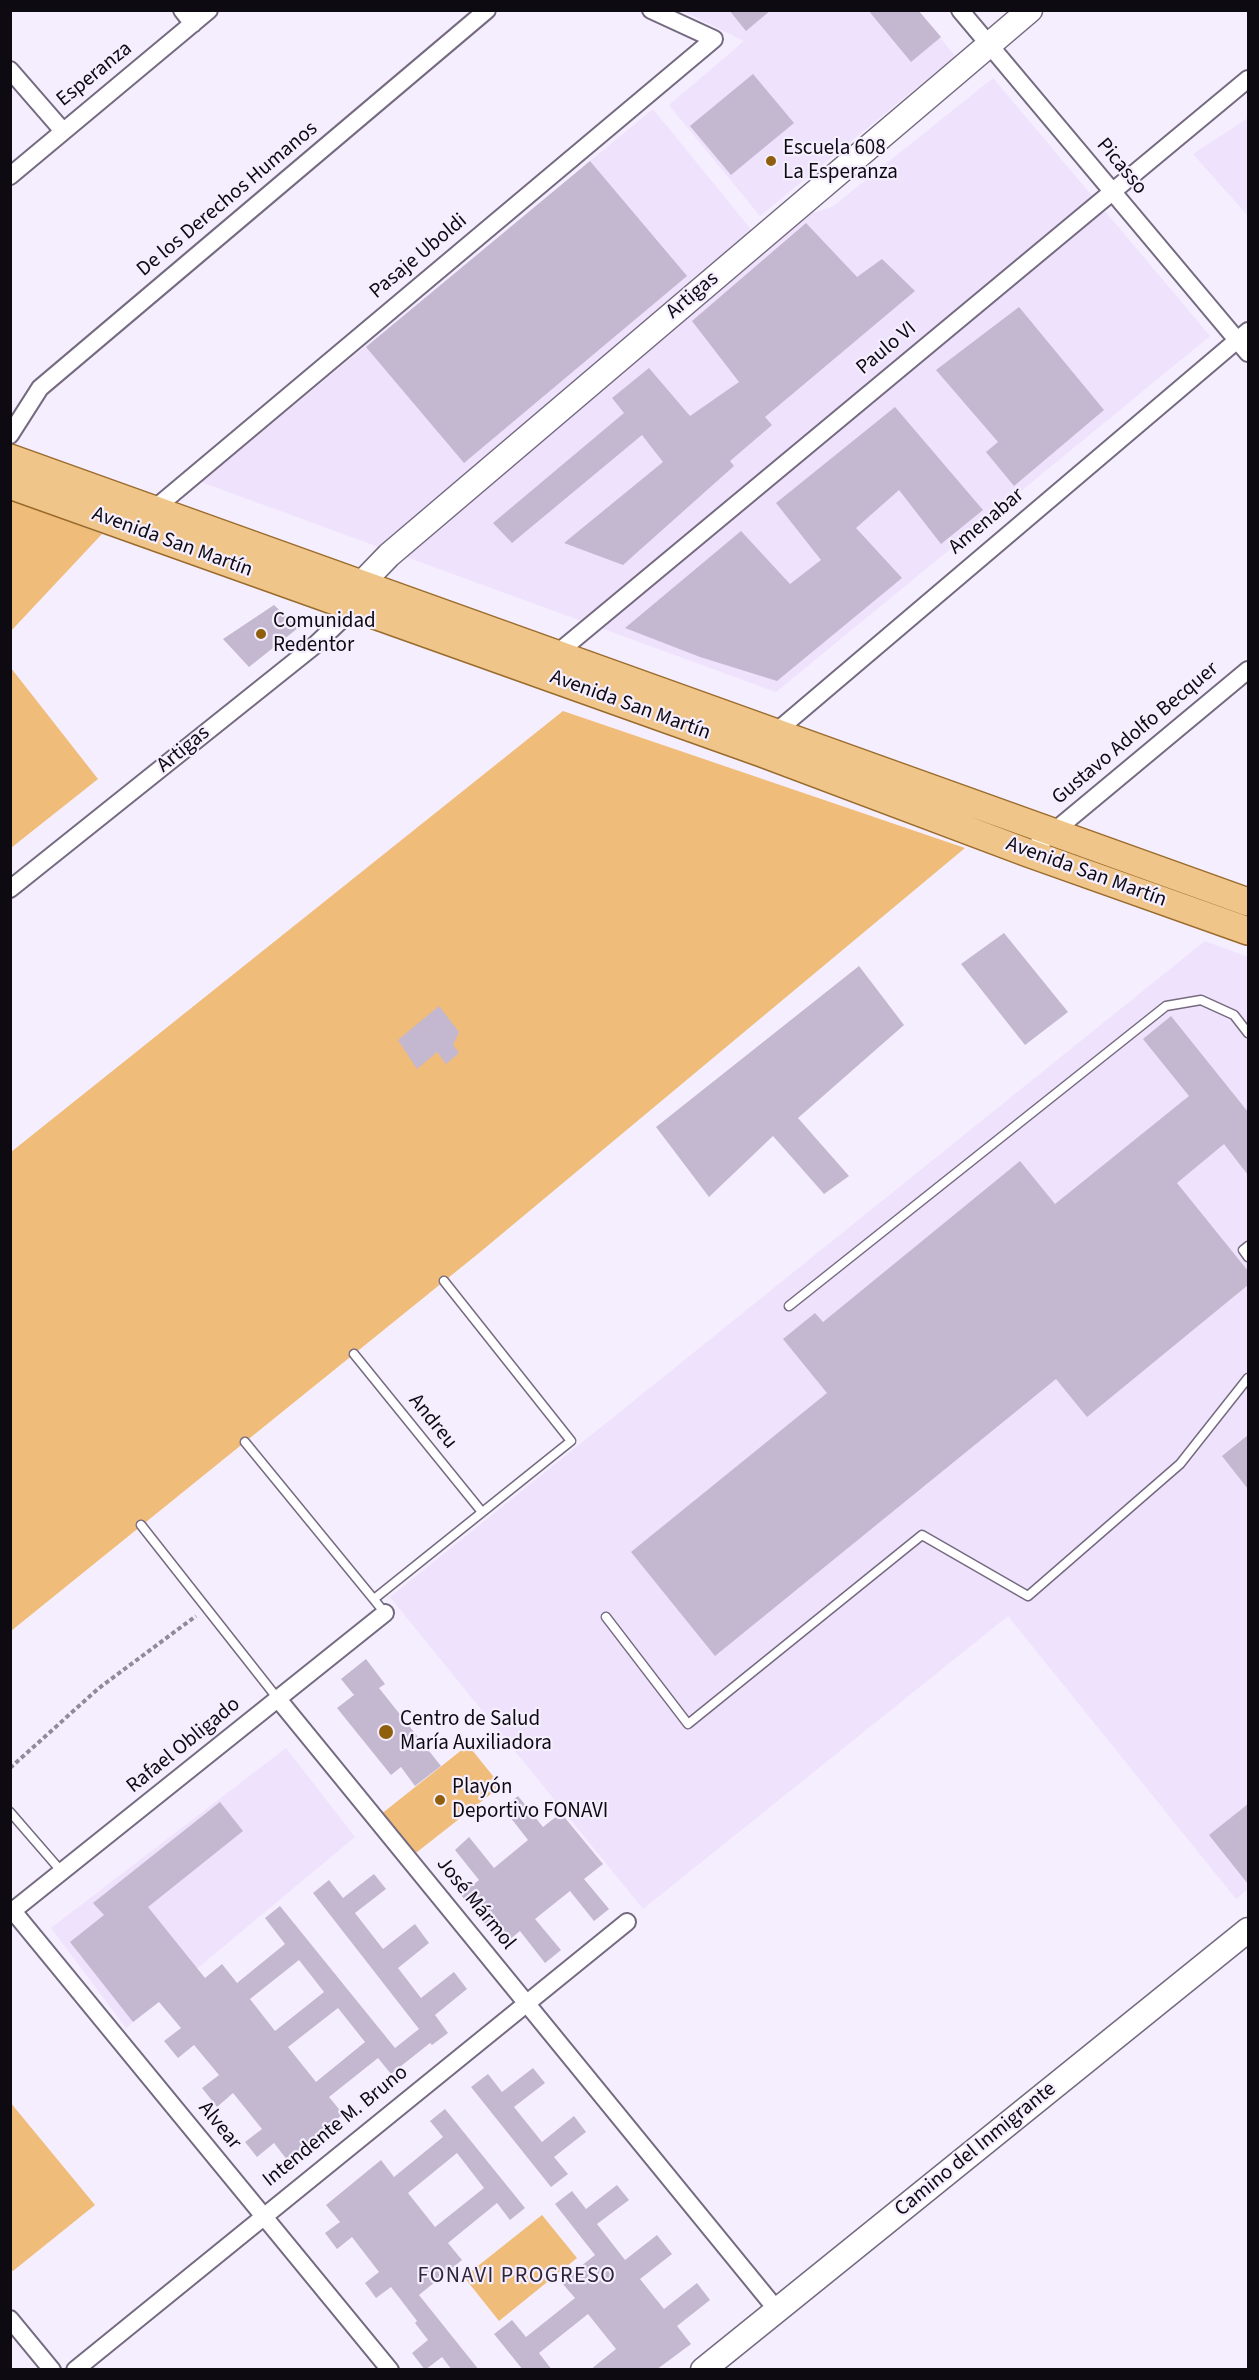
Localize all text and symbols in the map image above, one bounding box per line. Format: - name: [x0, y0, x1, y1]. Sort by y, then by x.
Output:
- street label: Esperanza: [52, 37, 138, 113]
- street label: De los Derechos Humanos: [133, 117, 323, 283]
- street label: Picasso: [1090, 134, 1152, 200]
- place label: Escuela 608 La Esperanza: [783, 136, 898, 186]
- marker: Escuela 608 La Esperanza: [764, 154, 778, 168]
- street label: Pasaje Uboldi: [365, 209, 473, 305]
- street label: Artigas: [662, 267, 724, 325]
- street label: Paulo VI: [852, 317, 922, 381]
- street label: Amenabar: [944, 483, 1030, 561]
- street label: Avenida San Martín: [88, 502, 256, 584]
- place label: Comunidad Redentor: [273, 609, 376, 659]
- marker: Comunidad Redentor: [254, 627, 268, 641]
- street label: Gustavo Adolfo Becquer: [1048, 657, 1224, 811]
- street label: Avenida San Martín: [546, 665, 714, 747]
- street label: Artigas: [153, 721, 215, 779]
- street label: Avenida San Martín: [1002, 832, 1170, 914]
- street label: Andreu: [402, 1389, 462, 1455]
- street label: Rafael Obligado: [122, 1693, 246, 1799]
- place label: Centro de Salud María Auxiliadora: [400, 1707, 552, 1757]
- marker: Centro de Salud María Auxiliadora: [377, 1723, 395, 1741]
- place label: Playón Deportivo FONAVI: [452, 1775, 608, 1825]
- marker: Playón Deportivo FONAVI: [433, 1793, 447, 1807]
- street label: José Mármol: [430, 1853, 520, 1955]
- street label: Intendente M. Bruno: [258, 2061, 414, 2193]
- street label: Camino del Inmigrante: [890, 2077, 1062, 2223]
- street label: Alvear: [192, 2097, 246, 2155]
- district label: FONAVI PROGRESO: [418, 2264, 616, 2290]

